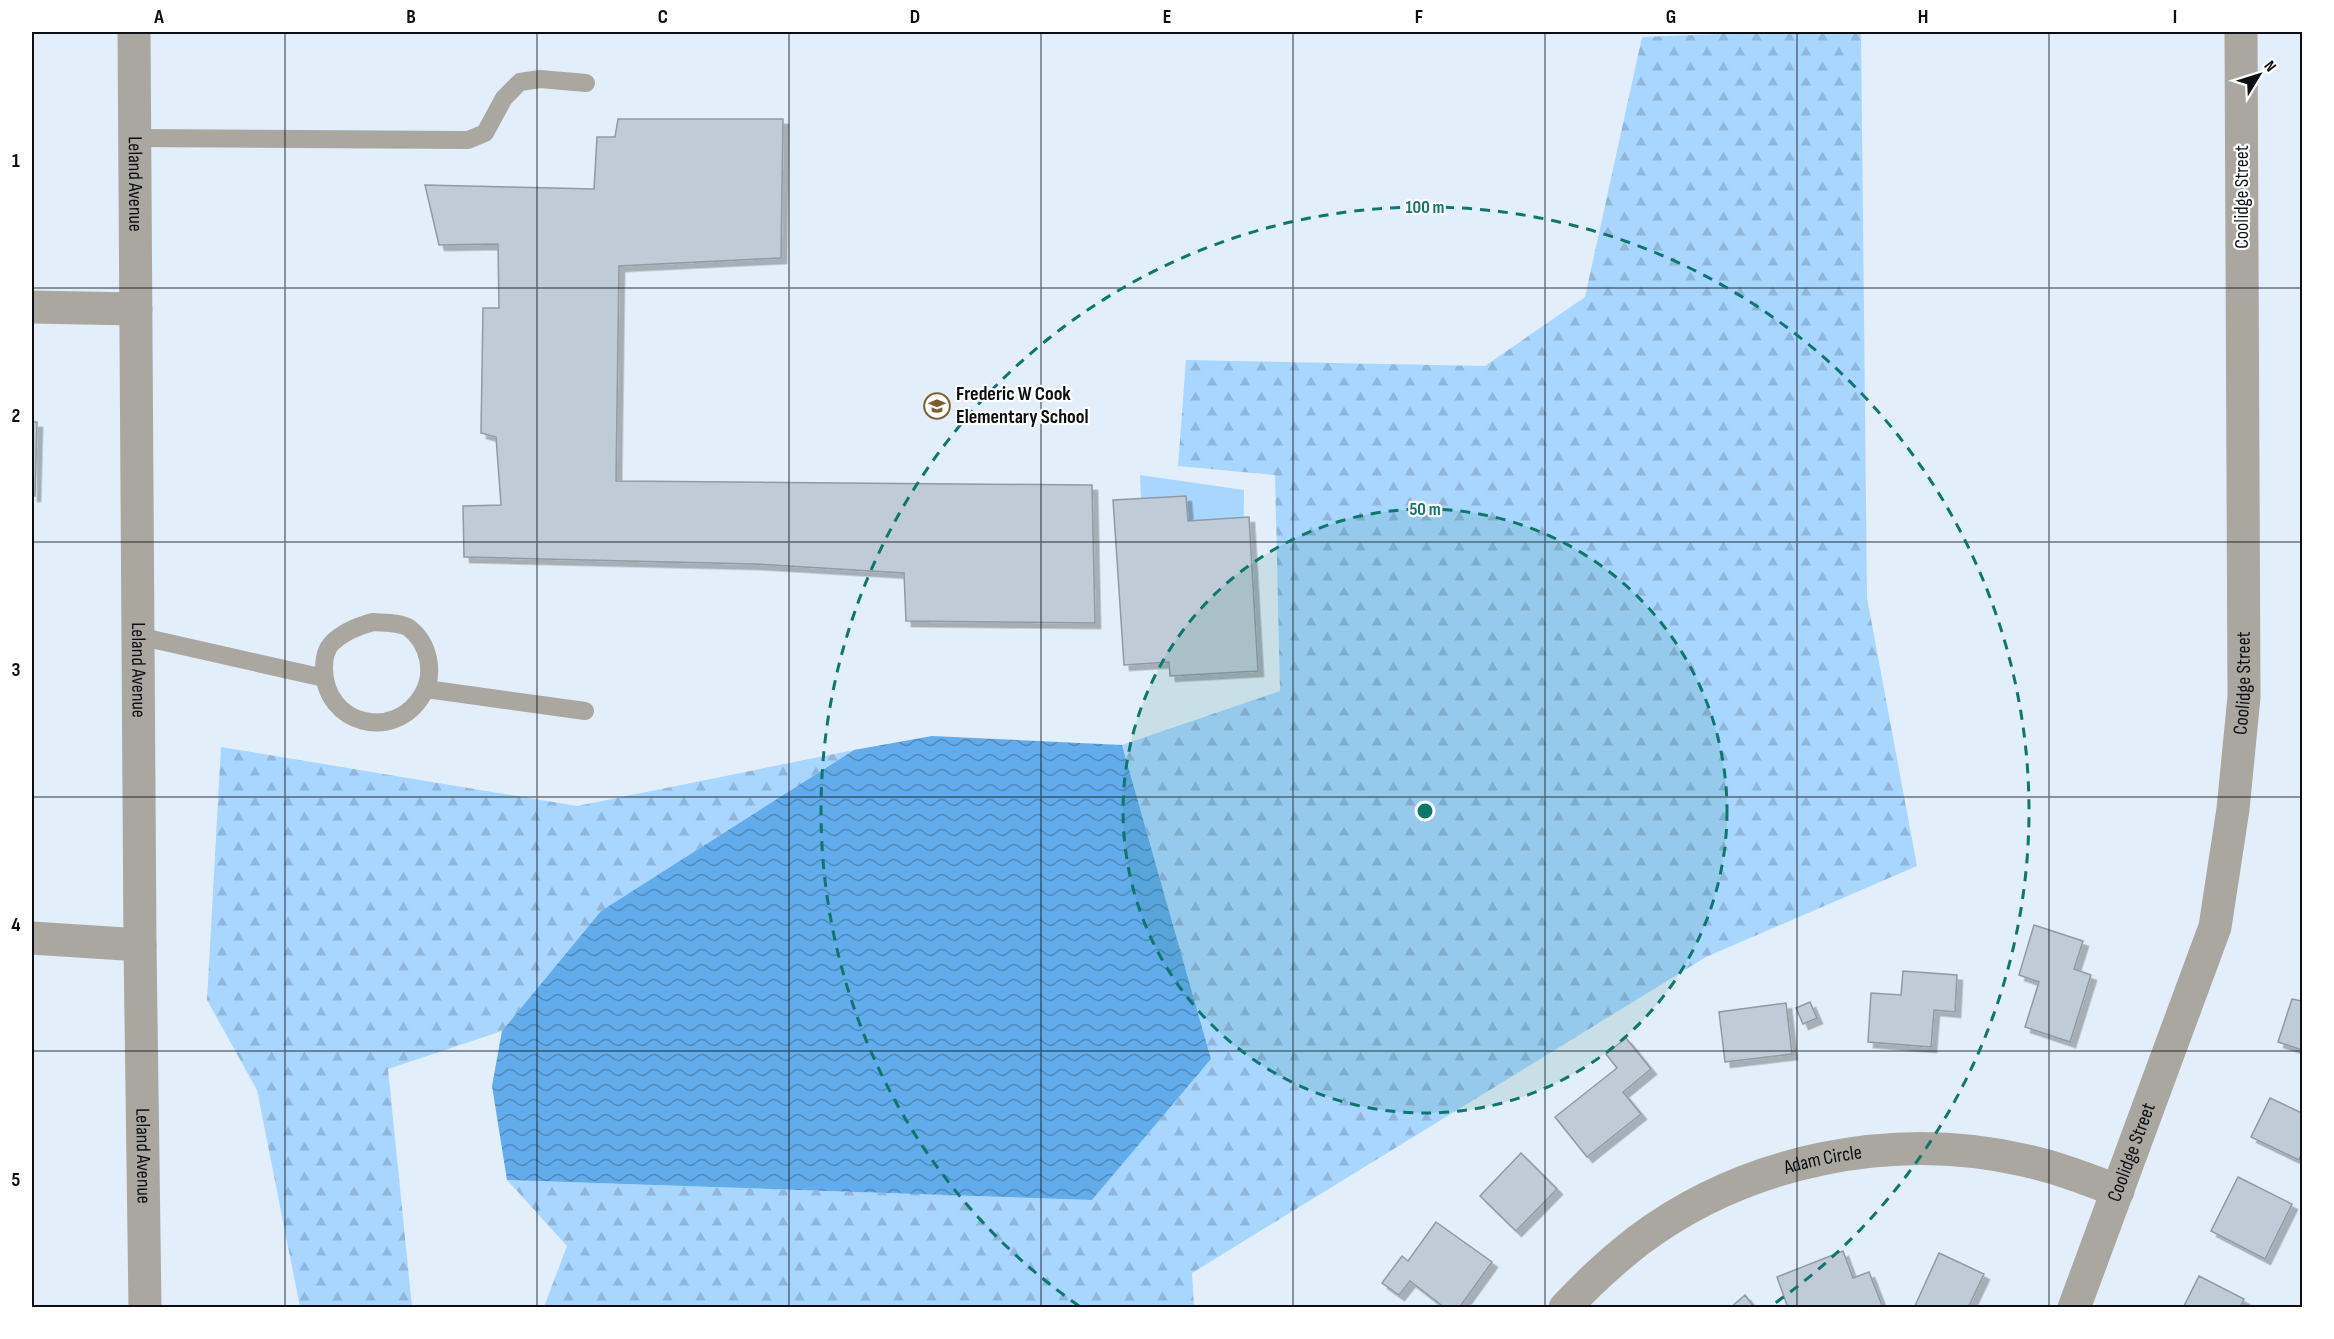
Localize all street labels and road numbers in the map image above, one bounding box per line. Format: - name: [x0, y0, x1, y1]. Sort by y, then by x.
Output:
- street label: Leland Avenue: [123, 136, 147, 232]
- street label: Coolidge Street: [2230, 145, 2254, 249]
- street label: Leland Avenue: [126, 622, 151, 718]
- street label: Coolidge Street: [2228, 631, 2256, 736]
- street label: Coolidge Street: [2102, 1100, 2161, 1205]
- street label: Leland Avenue: [130, 1108, 156, 1204]
- street label: Adam Circle: [1780, 1140, 1863, 1180]

